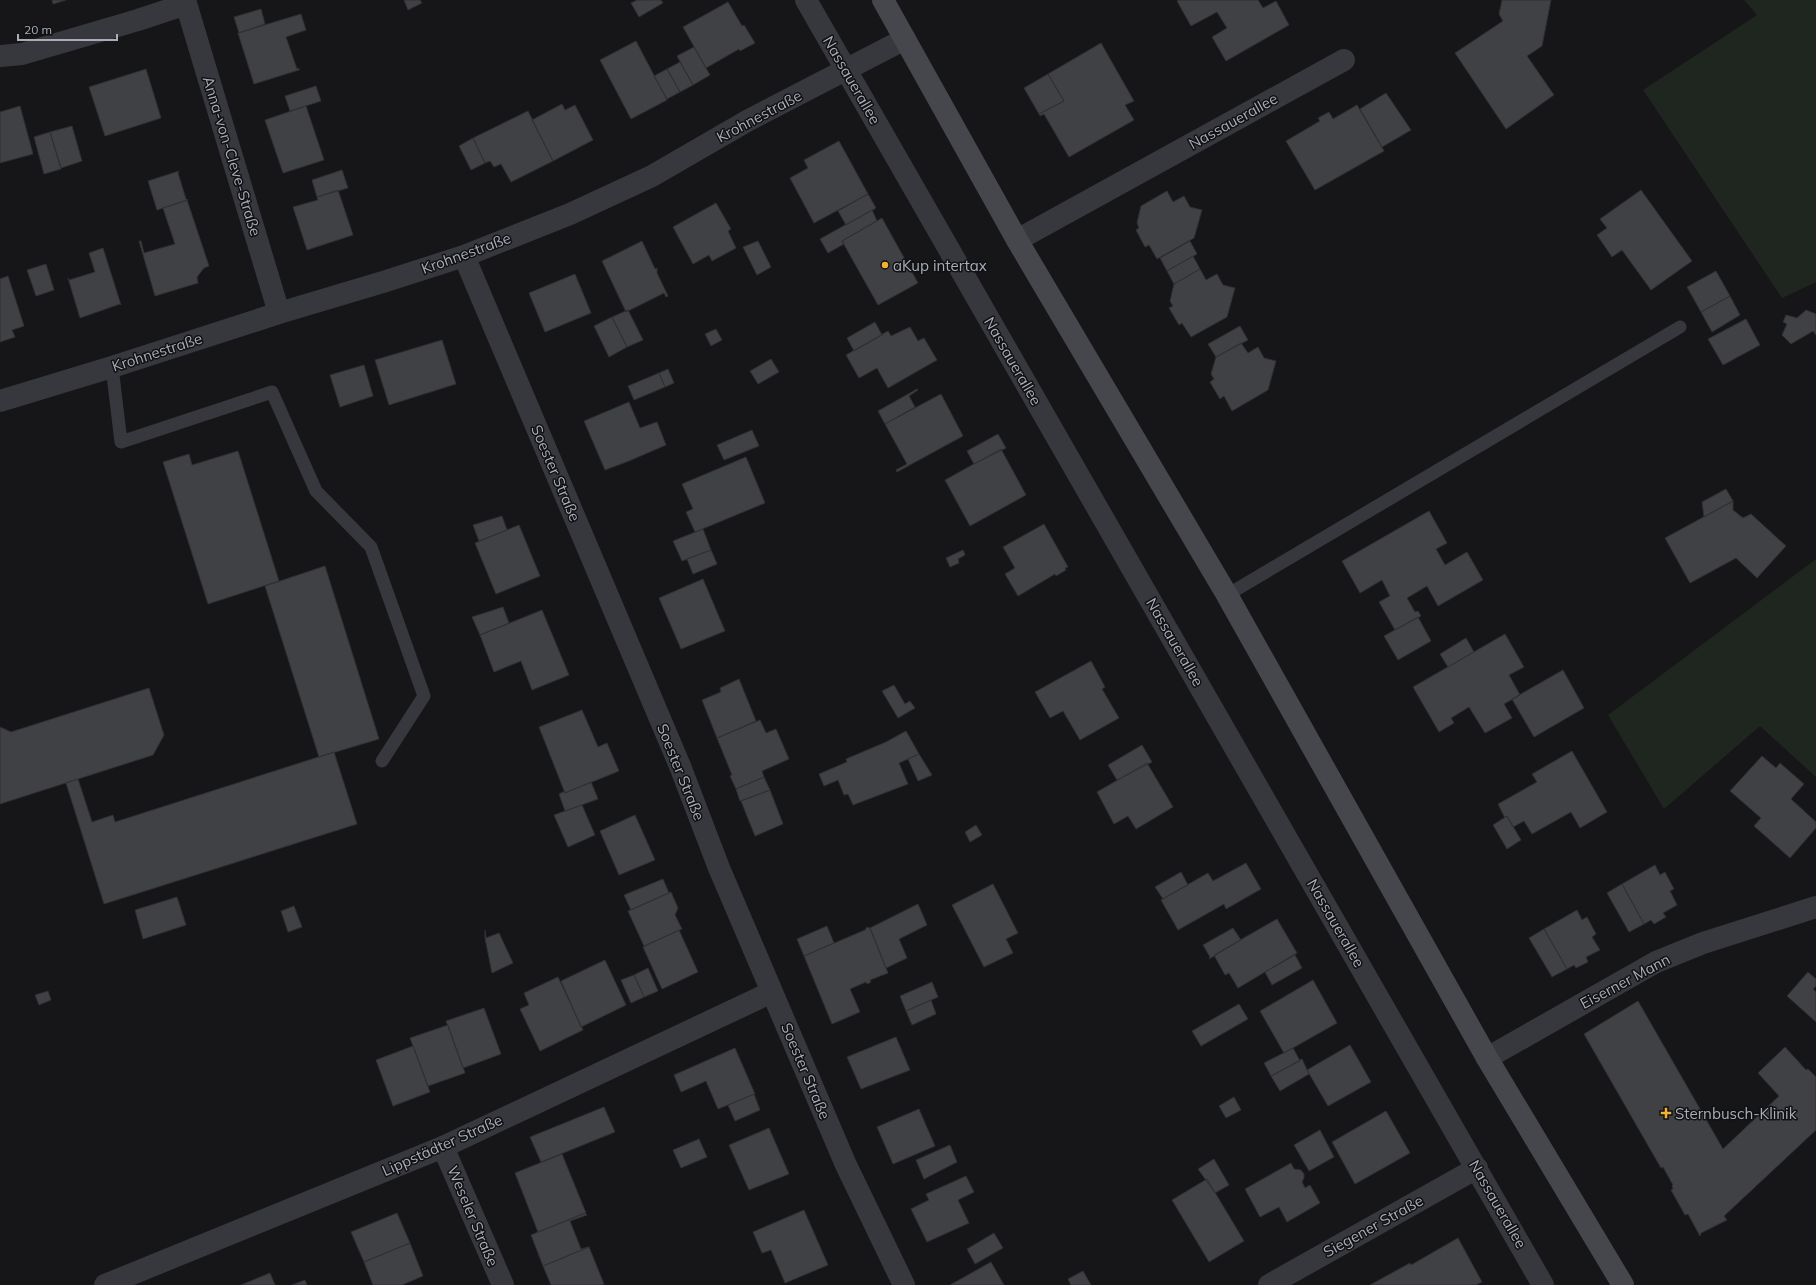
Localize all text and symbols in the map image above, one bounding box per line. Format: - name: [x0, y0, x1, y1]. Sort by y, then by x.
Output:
- scale bar: [18, 16, 117, 42]
- text: 20 m: [24, 22, 52, 37]
- street label: Nassauerallee: [819, 32, 885, 128]
- street label: Anna-von-Cleve-Straße: [199, 74, 265, 238]
- street label: Krohnestraße: [713, 86, 805, 146]
- street label: Nassauerallee: [1185, 89, 1281, 153]
- street label: Krohnestraße: [419, 228, 513, 278]
- place label: aKup intertax: [893, 256, 987, 275]
- marker: aKup intertax: [880, 260, 890, 270]
- street label: Nassauerallee: [980, 313, 1046, 409]
- street label: Krohnestraße: [109, 328, 205, 376]
- street label: Soester Straße: [527, 422, 585, 524]
- street label: Nassauerallee: [1142, 594, 1208, 690]
- street label: Soester Straße: [653, 721, 709, 823]
- street label: Nassauerallee: [1303, 875, 1369, 971]
- street label: Eiserner Mann: [1577, 949, 1673, 1013]
- street label: Soester Straße: [777, 1020, 835, 1122]
- place label: Sternbusch-Klinik: [1675, 1104, 1797, 1123]
- marker: Sternbusch-Klinik: [1660, 1107, 1672, 1119]
- street label: Lippstädter Straße: [379, 1110, 505, 1180]
- street label: Nassauerallee: [1465, 1156, 1531, 1252]
- street label: Weseler Straße: [443, 1163, 503, 1269]
- street label: Siegener Straße: [1320, 1191, 1426, 1261]

